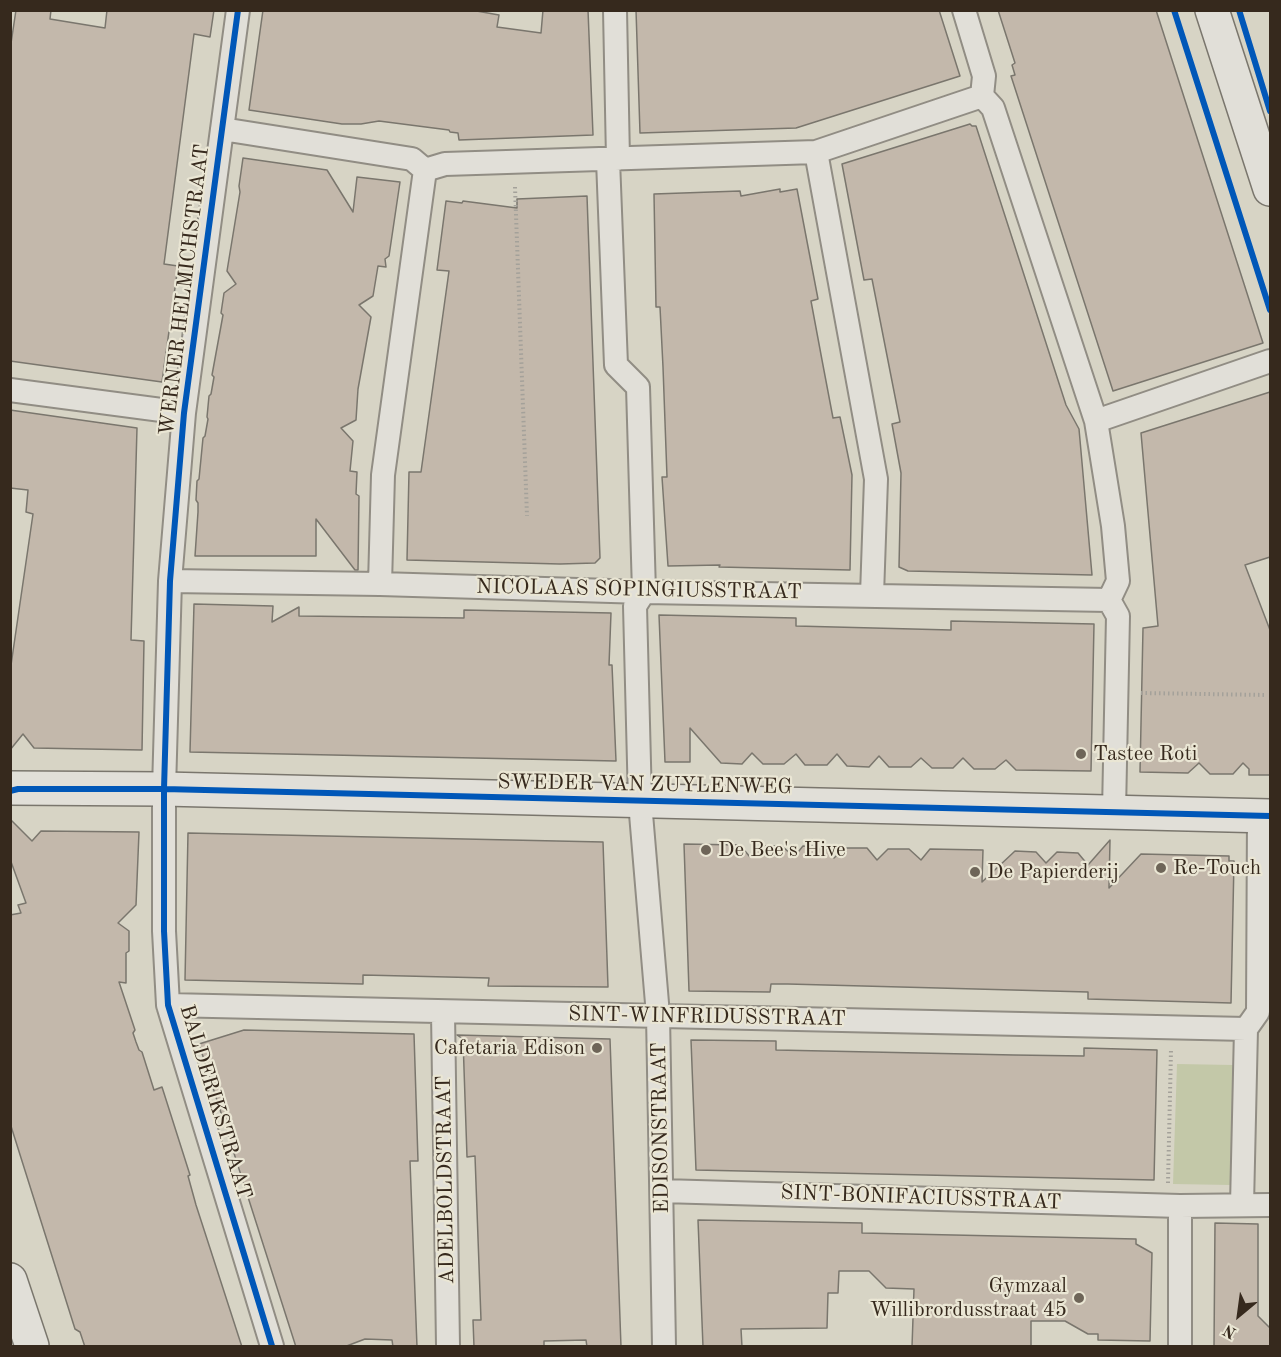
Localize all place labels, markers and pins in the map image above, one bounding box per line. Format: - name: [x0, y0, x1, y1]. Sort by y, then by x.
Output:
- place label: Tastee Roti: [1093, 741, 1197, 767]
- marker: Tastee Roti: [1074, 747, 1088, 761]
- place label: De Bee's Hive: [718, 837, 846, 863]
- marker: De Bee's Hive: [699, 843, 713, 857]
- place label: Re-Touch: [1173, 855, 1261, 881]
- place label: De Papierderij: [987, 859, 1119, 885]
- marker: Re-Touch: [1154, 861, 1168, 875]
- marker: De Papierderij: [968, 865, 982, 879]
- place label: Cafetaria Edison: [434, 1035, 585, 1061]
- marker: Cafetaria Edison: [590, 1041, 604, 1055]
- place label: Gymzaal Willibrordusstraat 45: [870, 1273, 1067, 1323]
- marker: Gymzaal Willibrordusstraat 45: [1072, 1291, 1086, 1305]

